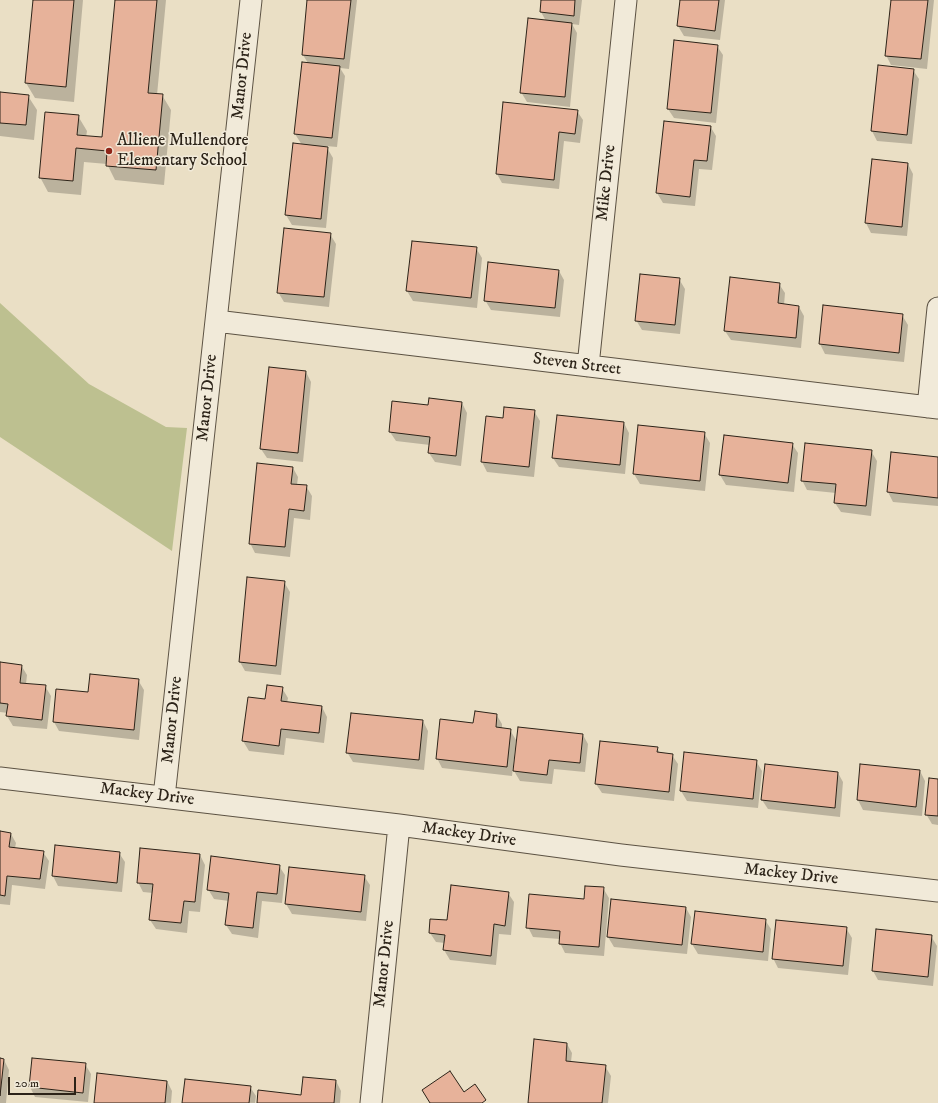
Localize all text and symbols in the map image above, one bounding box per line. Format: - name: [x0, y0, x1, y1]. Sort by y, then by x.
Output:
- street label: Manor Drive: [228, 31, 258, 121]
- place label: Alliene Mullendore Elementary School: [117, 131, 249, 171]
- street label: Mike Drive: [593, 144, 621, 222]
- marker: Alliene Mullendore Elementary School: [104, 146, 114, 156]
- street label: Steven Street: [532, 349, 622, 381]
- street label: Manor Drive: [193, 353, 223, 443]
- street label: Manor Drive: [158, 675, 188, 765]
- street label: Mackey Drive: [99, 779, 195, 811]
- street label: Mackey Drive: [421, 818, 517, 852]
- street label: Mackey Drive: [743, 860, 839, 890]
- street label: Manor Drive: [370, 919, 400, 1009]
- scale bar: [10, 1069, 78, 1095]
- text: 20 m: [15, 1076, 39, 1091]

